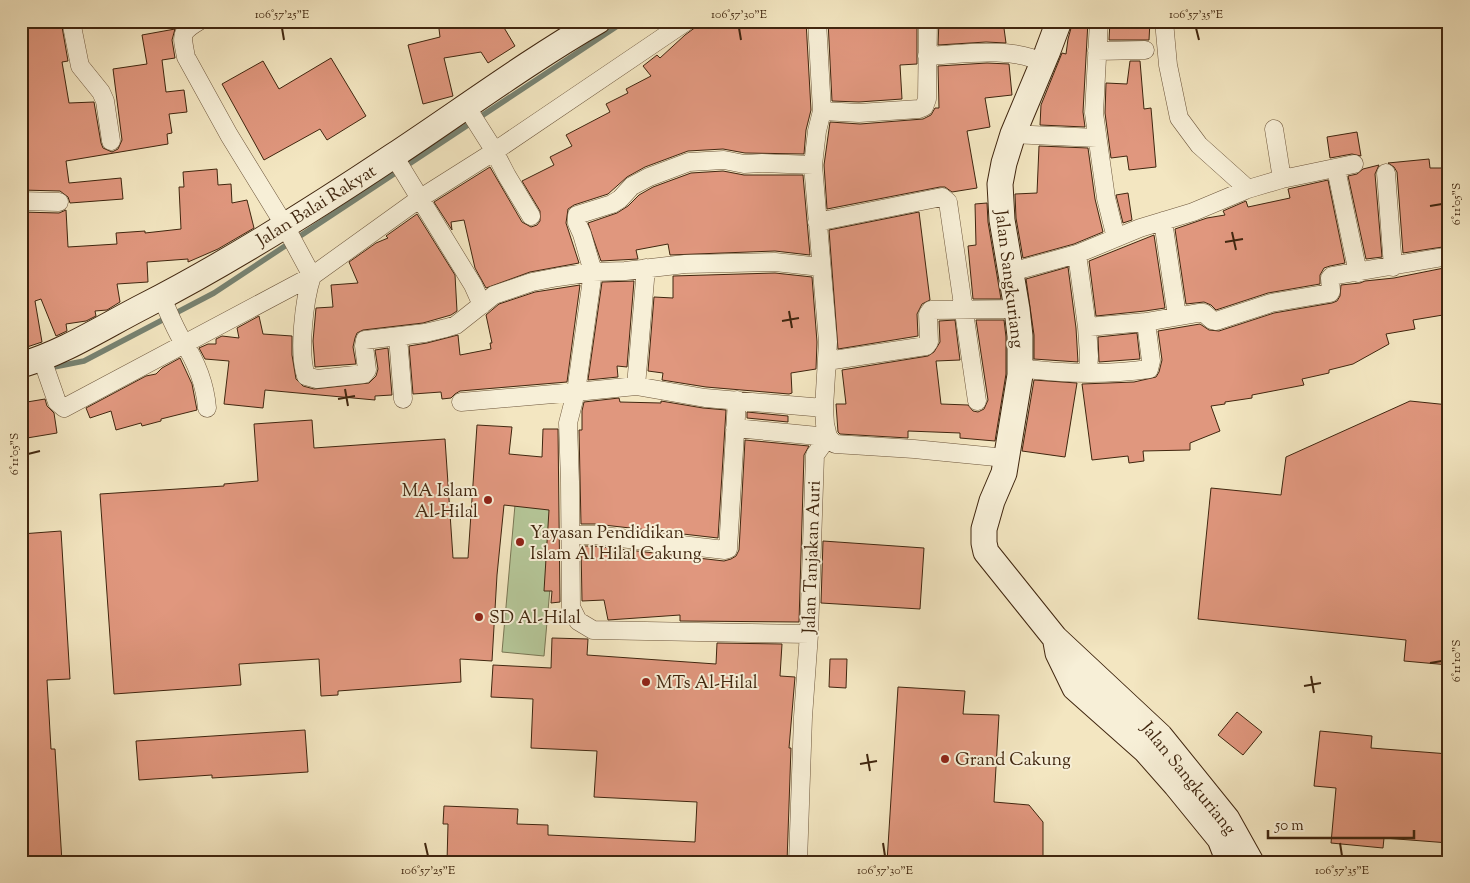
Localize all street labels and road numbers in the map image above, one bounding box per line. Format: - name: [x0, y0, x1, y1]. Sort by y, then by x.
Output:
- street label: Jalan Balai Rakyat: [251, 159, 382, 255]
- street label: Jalan Sangkuriang: [987, 208, 1029, 350]
- street label: Jalan Tanjakan Auri: [797, 480, 829, 635]
- street label: Jalan Sangkuriang: [1133, 716, 1241, 842]

